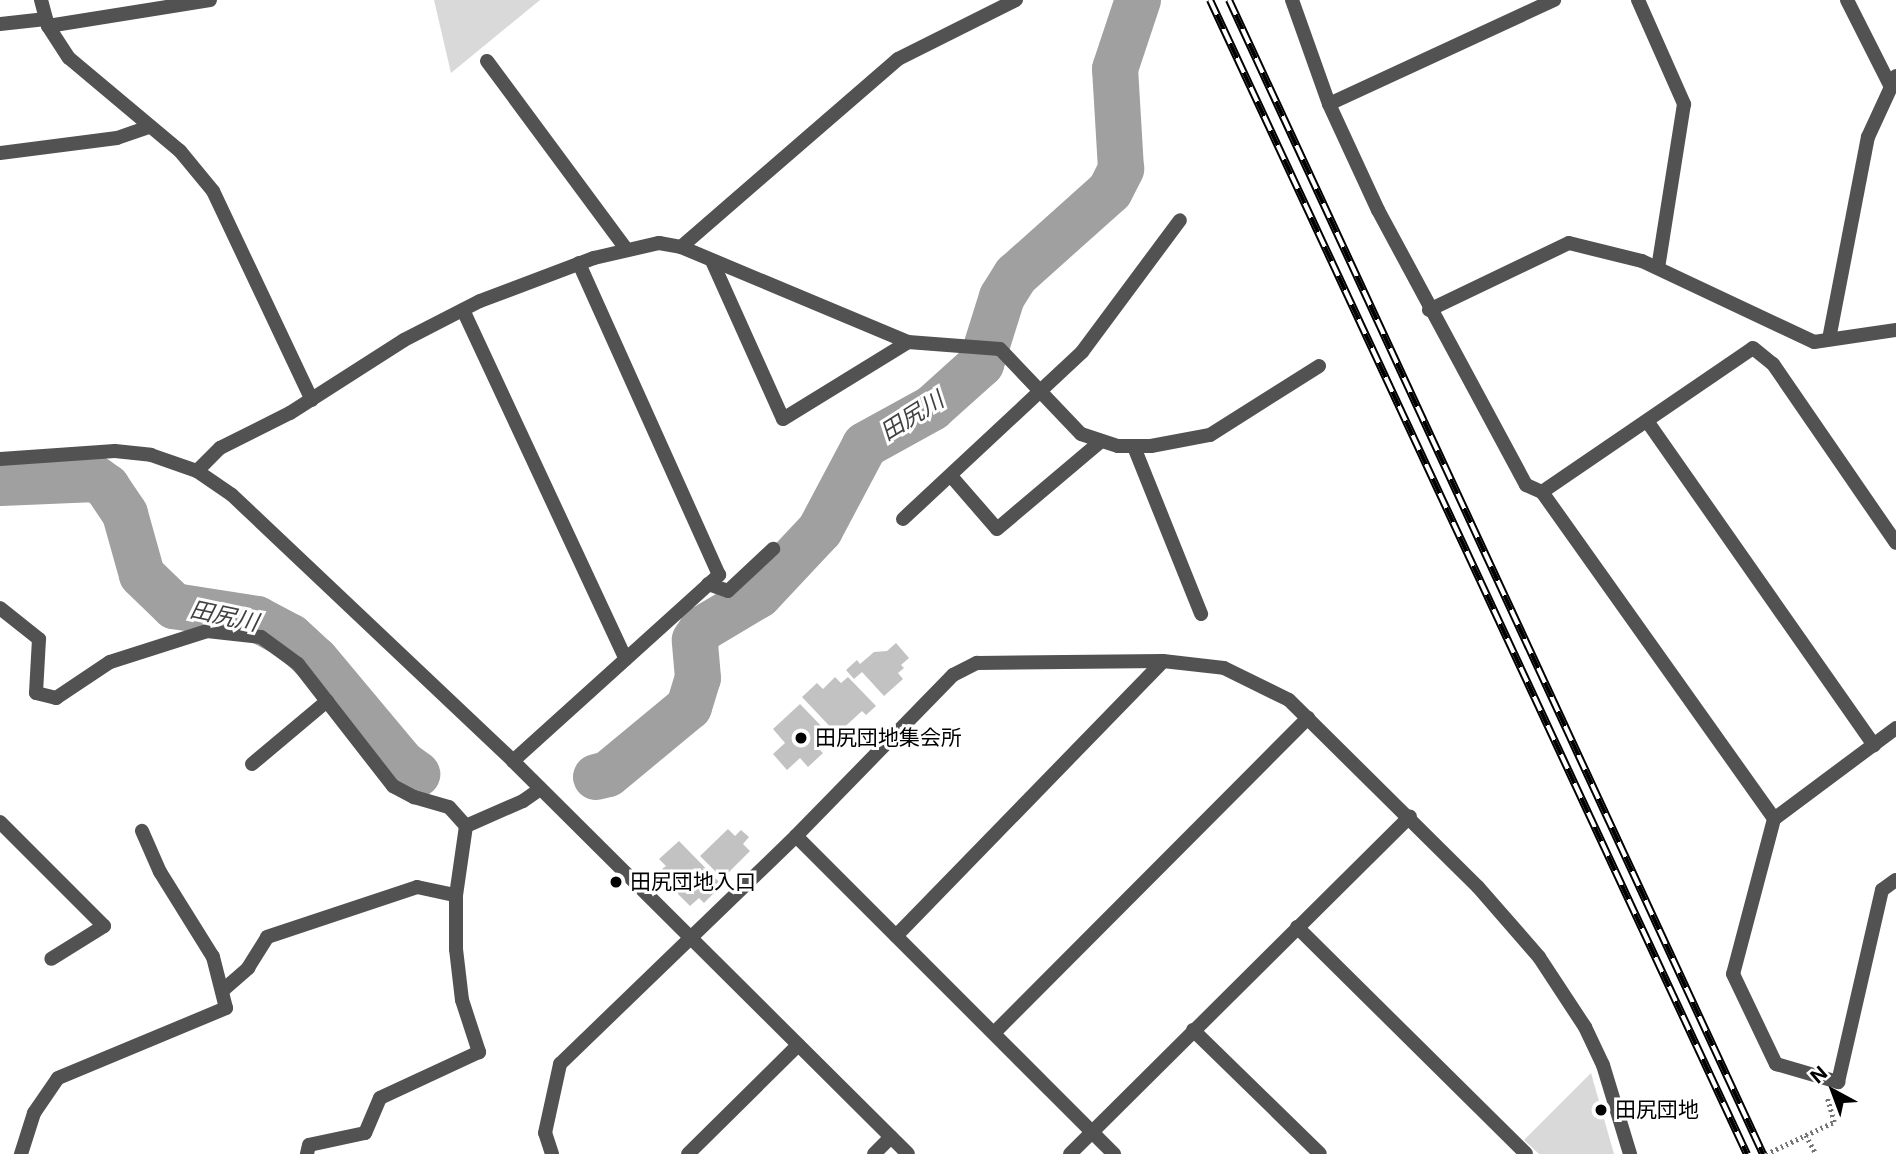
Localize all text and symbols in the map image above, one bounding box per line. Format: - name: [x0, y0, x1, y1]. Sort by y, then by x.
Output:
- water label: 田尻川: [875, 386, 949, 446]
- water label: 田尻川: [187, 595, 261, 637]
- place label: 田尻団地集会所: [815, 725, 962, 751]
- marker: 田尻団地集会所: [793, 730, 809, 746]
- place label: 田尻団地入口: [630, 869, 756, 895]
- marker: 田尻団地入口: [608, 874, 624, 890]
- north arrow: [1798, 1056, 1868, 1126]
- text: N: [1806, 1061, 1832, 1088]
- place label: 田尻団地: [1615, 1097, 1699, 1123]
- marker: 田尻団地: [1593, 1102, 1609, 1118]

